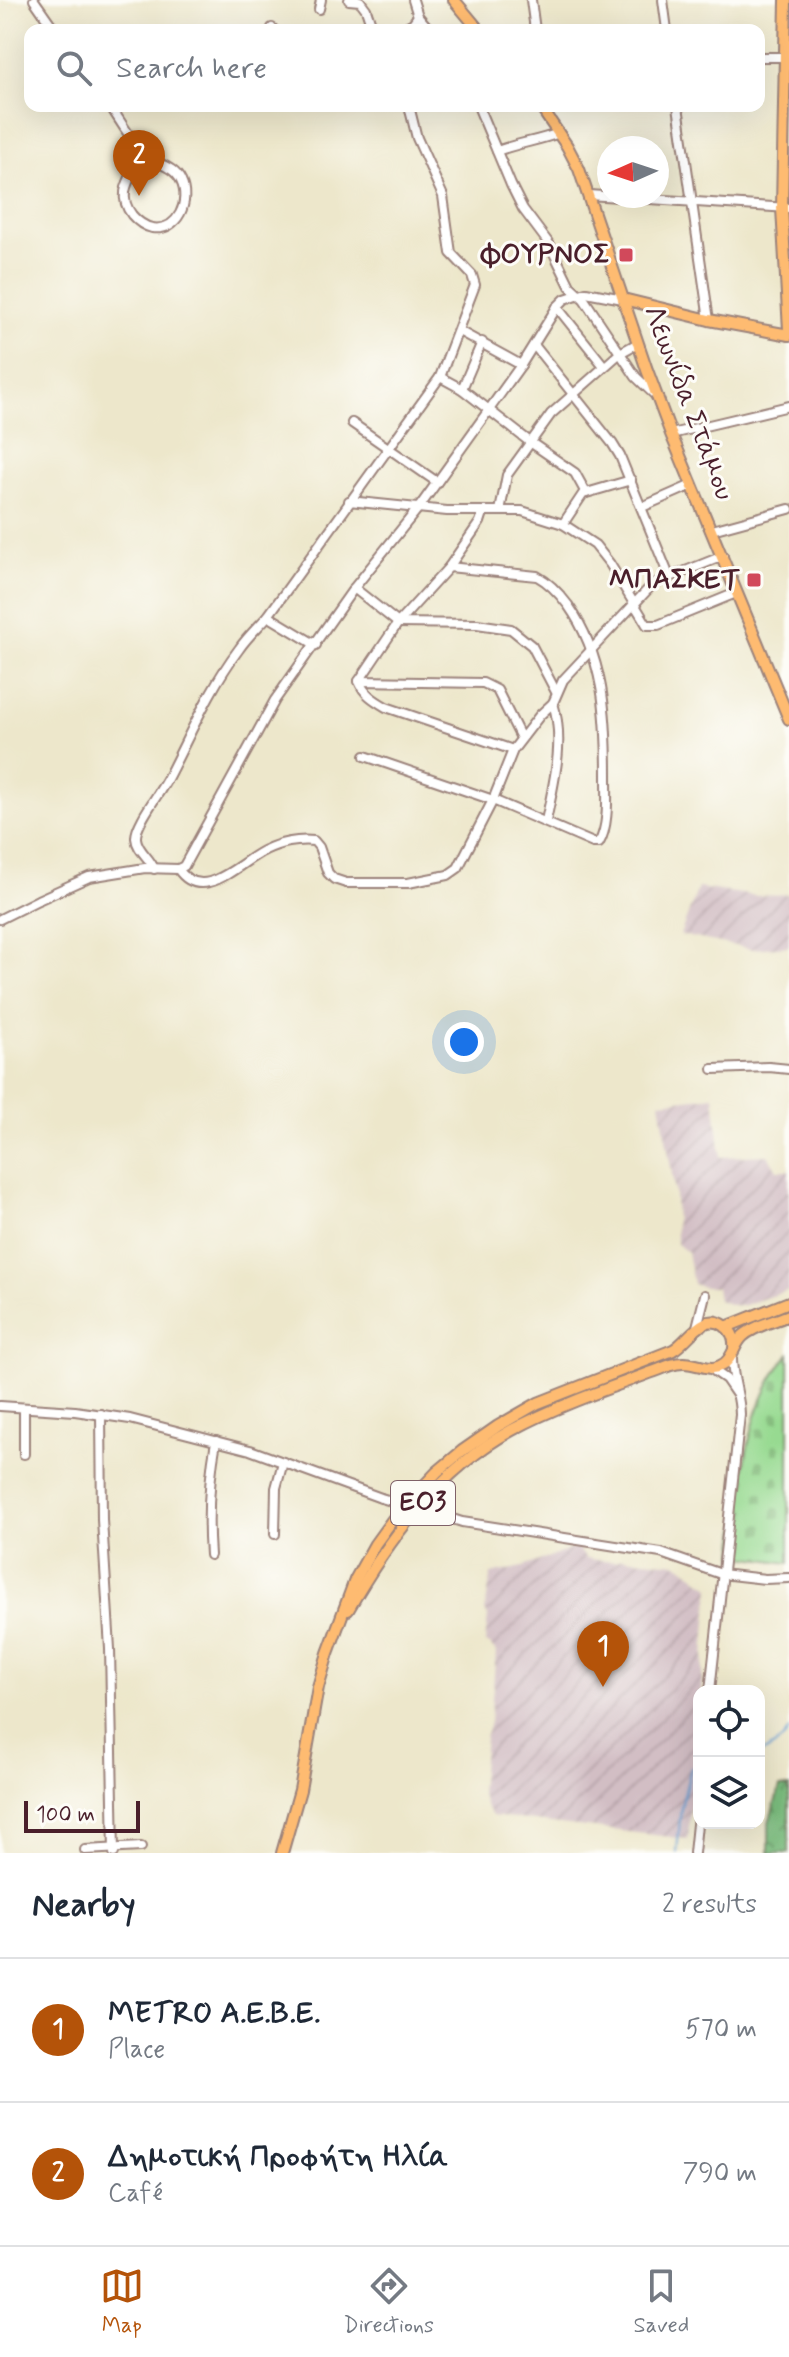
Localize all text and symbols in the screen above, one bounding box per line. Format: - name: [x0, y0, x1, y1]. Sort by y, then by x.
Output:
- search box: [24, 24, 765, 112]
- icon: search: [52, 46, 96, 90]
- text: Search here: [116, 49, 267, 88]
- pin: 2: [113, 130, 165, 196]
- north arrow: [597, 136, 669, 208]
- place label: ΦΟΥΡΝΟΣ: [479, 237, 610, 274]
- marker: ΦΟΥΡΝΟΣ: [617, 246, 635, 264]
- street label: Λεωνίδα Στάμου: [634, 300, 742, 506]
- place label: ΜΠΑΣΚΕΤ: [609, 562, 740, 599]
- marker: ΜΠΑΣΚΕΤ: [745, 571, 763, 589]
- your location: [444, 1022, 484, 1062]
- road number: ΕΟ3: [391, 1481, 455, 1525]
- pin: 1: [577, 1621, 629, 1687]
- map controls: [693, 1685, 765, 1829]
- button: locate: [693, 1685, 765, 1757]
- button: layers: [693, 1757, 765, 1829]
- scale bar: [24, 1797, 140, 1833]
- text: 100 m: [36, 1801, 95, 1829]
- text: Nearby: [32, 1883, 136, 1928]
- text: 2 results: [662, 1888, 757, 1922]
- text: METRO Α.Ε.Β.Ε.: [108, 1994, 320, 2033]
- text: 1: [52, 2013, 64, 2047]
- text: 570 m: [685, 2013, 757, 2047]
- text: Place: [108, 2033, 165, 2067]
- text: Δημοτική Προφήτη Ηλία: [108, 2138, 448, 2177]
- text: 2: [52, 2157, 64, 2191]
- text: 790 m: [682, 2157, 757, 2191]
- text: Café: [108, 2177, 163, 2211]
- tab: Map: [100, 2264, 144, 2340]
- tab: Directions: [343, 2264, 434, 2340]
- tab: Saved: [634, 2264, 689, 2340]

